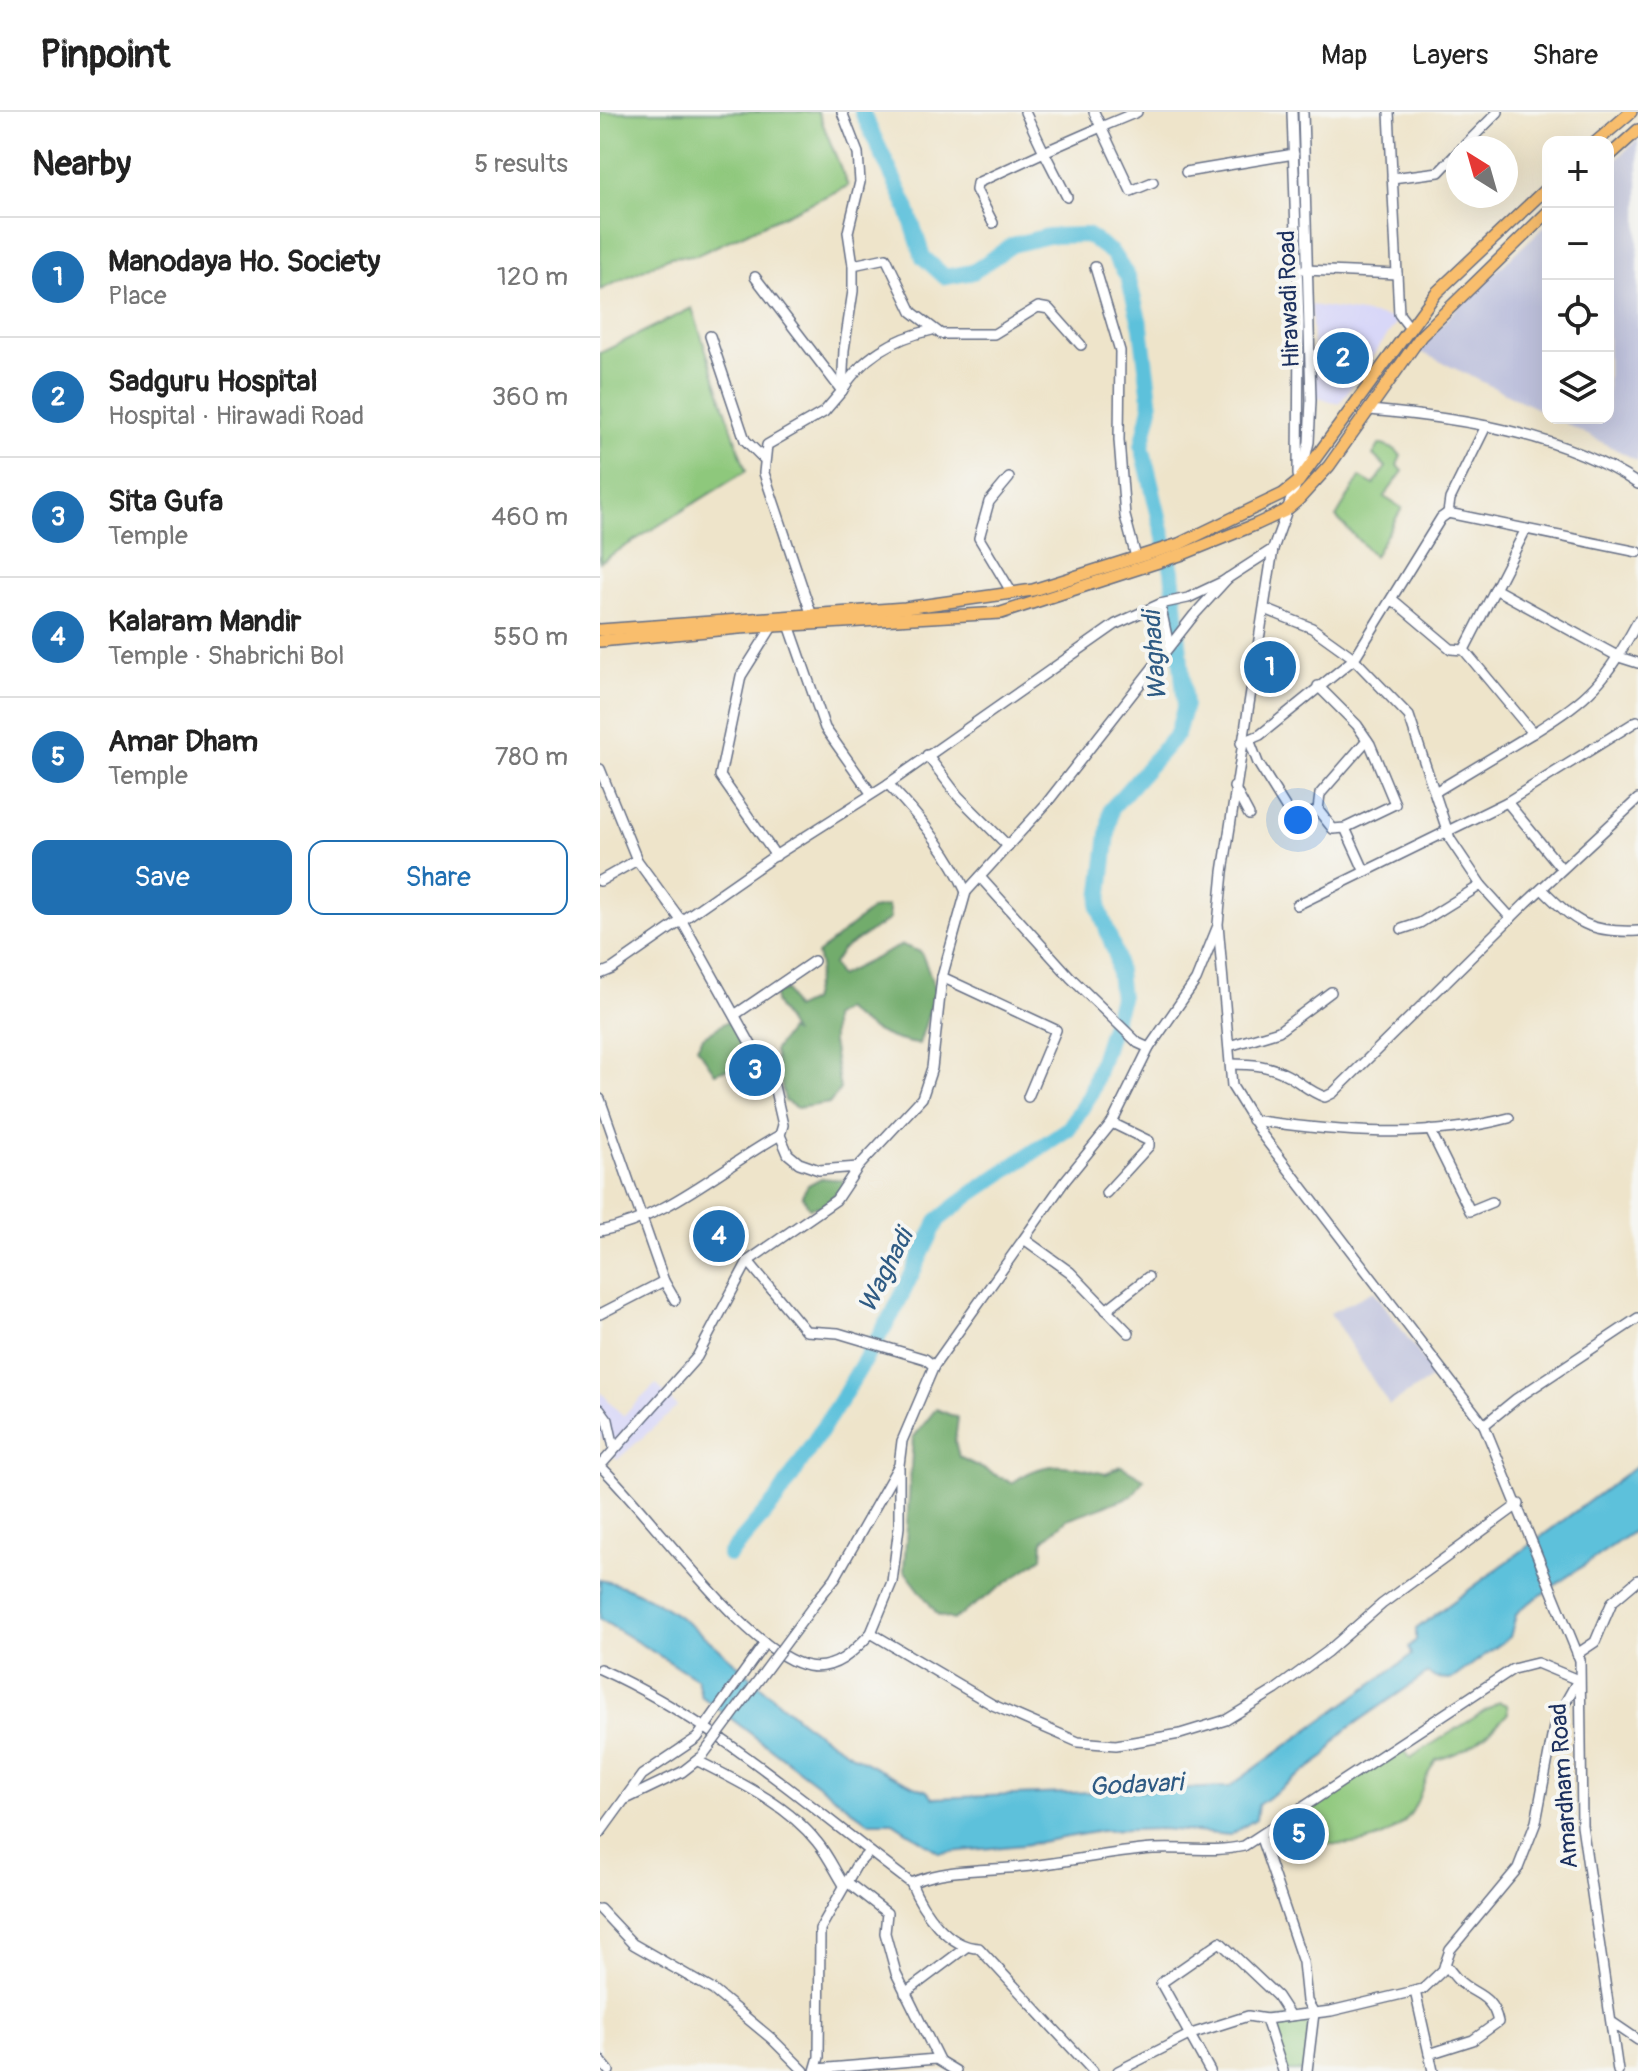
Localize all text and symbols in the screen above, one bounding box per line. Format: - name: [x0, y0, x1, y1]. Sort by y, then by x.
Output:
- text: Pinpoint: [40, 31, 170, 79]
- text: Map: [1321, 38, 1367, 73]
- text: Layers: [1411, 38, 1488, 73]
- text: Share: [1532, 38, 1598, 73]
- north arrow: [1446, 136, 1518, 208]
- map controls: [1542, 136, 1614, 424]
- button: +: [1542, 136, 1614, 208]
- text: Nearby: [32, 143, 131, 186]
- text: 5 results: [474, 148, 568, 180]
- button: −: [1542, 208, 1614, 280]
- street label: Hirawadi Road: [1272, 230, 1306, 368]
- text: Manodaya Ho. Society: [108, 243, 380, 280]
- text: 1: [53, 261, 63, 293]
- text: 120 m: [497, 261, 568, 293]
- text: Place: [108, 280, 167, 312]
- button: locate: [1542, 280, 1614, 352]
- pin: 2: [1317, 328, 1369, 388]
- button: layers: [1542, 352, 1614, 424]
- text: Sadguru Hospital: [108, 363, 318, 400]
- text: 2: [51, 381, 65, 413]
- text: 360 m: [492, 381, 568, 413]
- text: Hospital · Hirawadi Road: [108, 400, 364, 432]
- text: Sita Gufa: [108, 483, 223, 520]
- text: 3: [51, 501, 65, 533]
- text: 460 m: [491, 501, 568, 533]
- text: Temple: [108, 520, 188, 552]
- text: Kalaram Mandir: [108, 603, 301, 640]
- water label: Waghadi: [1136, 606, 1174, 702]
- text: 4: [50, 621, 66, 653]
- text: 550 m: [493, 621, 568, 653]
- pin: 1: [1244, 637, 1296, 697]
- text: Temple · Shabrichi Bol: [108, 640, 344, 672]
- text: Amar Dham: [108, 723, 258, 760]
- text: 5: [51, 741, 65, 773]
- text: 780 m: [495, 741, 568, 773]
- text: Temple: [108, 760, 188, 792]
- your location: [1278, 800, 1318, 840]
- button: Save: [32, 840, 292, 915]
- button: Share: [308, 840, 568, 915]
- pin: 3: [729, 1040, 781, 1100]
- pin: 4: [693, 1206, 745, 1266]
- water label: Waghadi: [851, 1220, 923, 1318]
- street label: Amardham Road: [1544, 1702, 1584, 1870]
- water label: Godavari: [1088, 1766, 1188, 1803]
- pin: 5: [1273, 1804, 1325, 1864]

